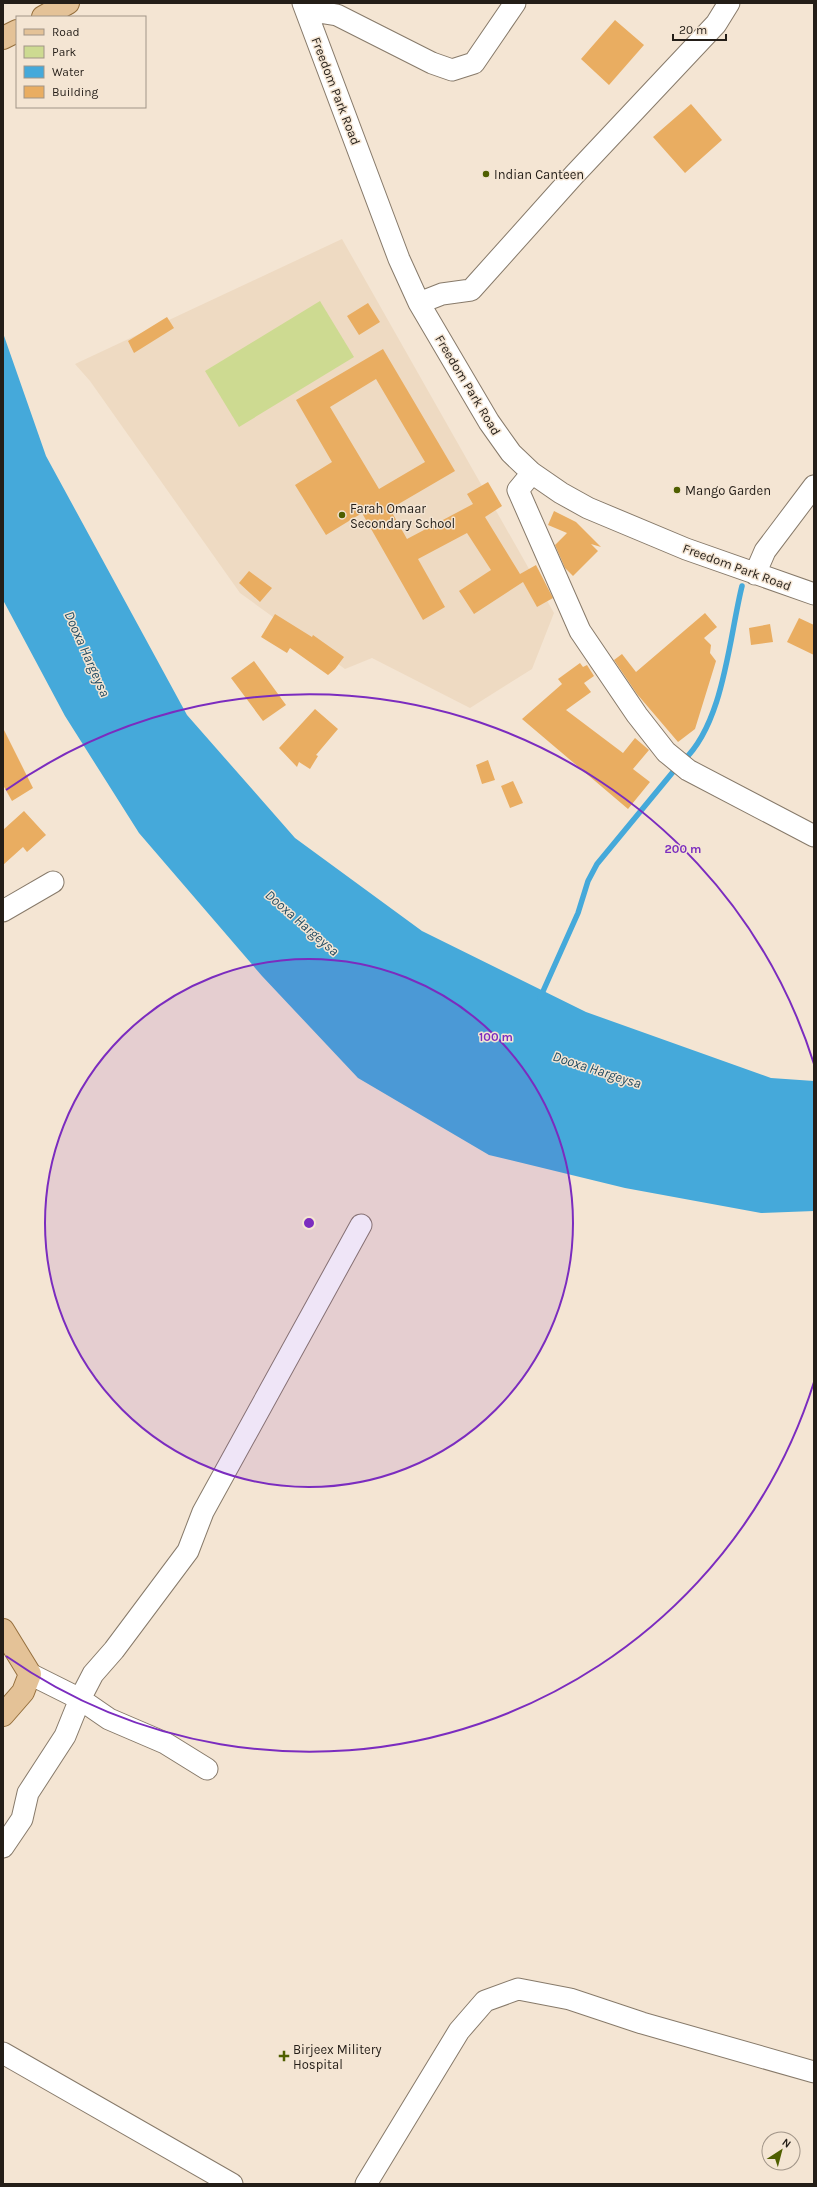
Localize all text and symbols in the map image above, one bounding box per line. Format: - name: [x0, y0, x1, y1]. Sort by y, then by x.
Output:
- legend: [16, 16, 146, 108]
- scale bar: [673, 16, 726, 42]
- text: 20 m: [679, 23, 707, 37]
- text: Road: [52, 25, 80, 39]
- street label: Freedom Park Road: [309, 35, 363, 147]
- text: Park: [52, 45, 77, 59]
- text: Water: [52, 65, 85, 79]
- text: Building: [52, 85, 99, 99]
- place label: Indian Canteen: [494, 167, 584, 182]
- marker: Indian Canteen: [481, 169, 491, 179]
- street label: Freedom Park Road: [432, 332, 504, 438]
- place label: Mango Garden: [685, 483, 771, 498]
- marker: Mango Garden: [672, 485, 682, 495]
- place label: Farah Omaar Secondary School: [350, 501, 455, 531]
- marker: Farah Omaar Secondary School: [337, 510, 347, 520]
- street label: Freedom Park Road: [681, 540, 793, 594]
- water label: Dooxa Hargeysa: [61, 609, 113, 699]
- text: 200 m: [665, 842, 701, 856]
- water label: Dooxa Hargeysa: [262, 886, 342, 960]
- text: 100 m: [479, 1030, 513, 1044]
- water label: Dooxa Hargeysa: [551, 1048, 643, 1092]
- centre of rings: [302, 1216, 316, 1230]
- place label: Birjeex Militery Hospital: [293, 2042, 382, 2072]
- marker: Birjeex Militery Hospital: [278, 2050, 290, 2062]
- north arrow: [761, 2131, 801, 2171]
- text: N: [780, 2136, 794, 2151]

